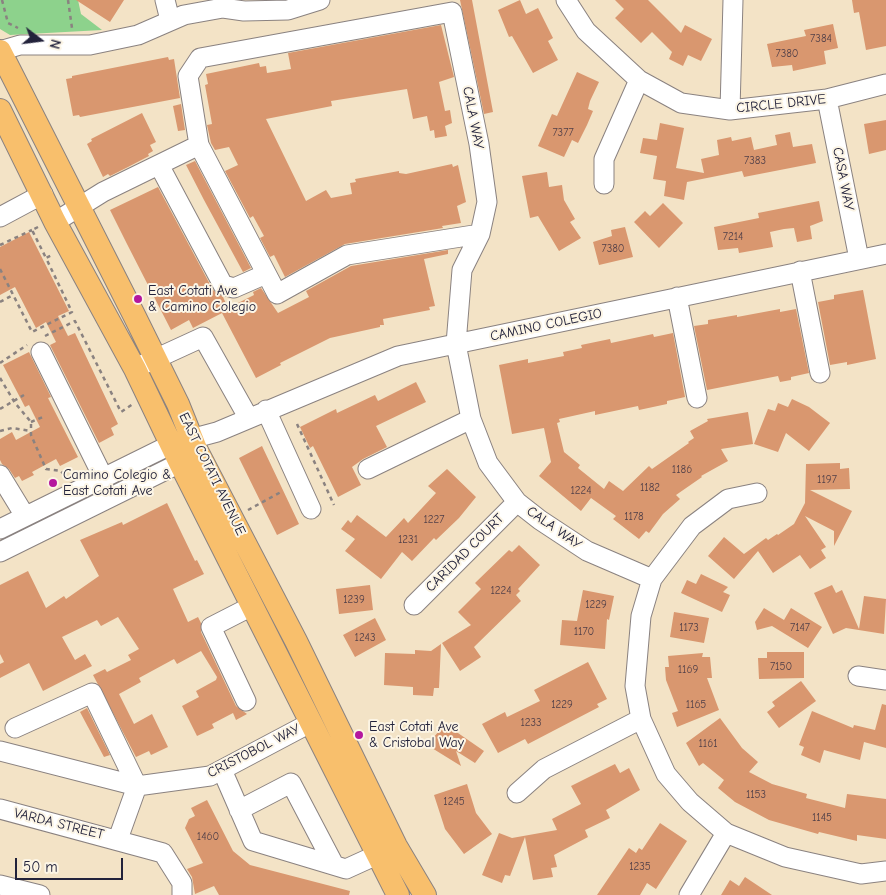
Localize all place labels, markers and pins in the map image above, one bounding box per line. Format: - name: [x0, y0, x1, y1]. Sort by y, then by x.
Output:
- place label: East Cotati Ave & Camino Colegio: [148, 283, 256, 316]
- marker: East Cotati Ave & Camino Colegio: [132, 293, 144, 305]
- place label: Camino Colegio & East Cotati Ave: [63, 467, 171, 500]
- marker: Camino Colegio & East Cotati Ave: [47, 477, 59, 489]
- place label: East Cotati Ave & Cristobal Way: [369, 719, 464, 752]
- marker: East Cotati Ave & Cristobal Way: [353, 729, 365, 741]

